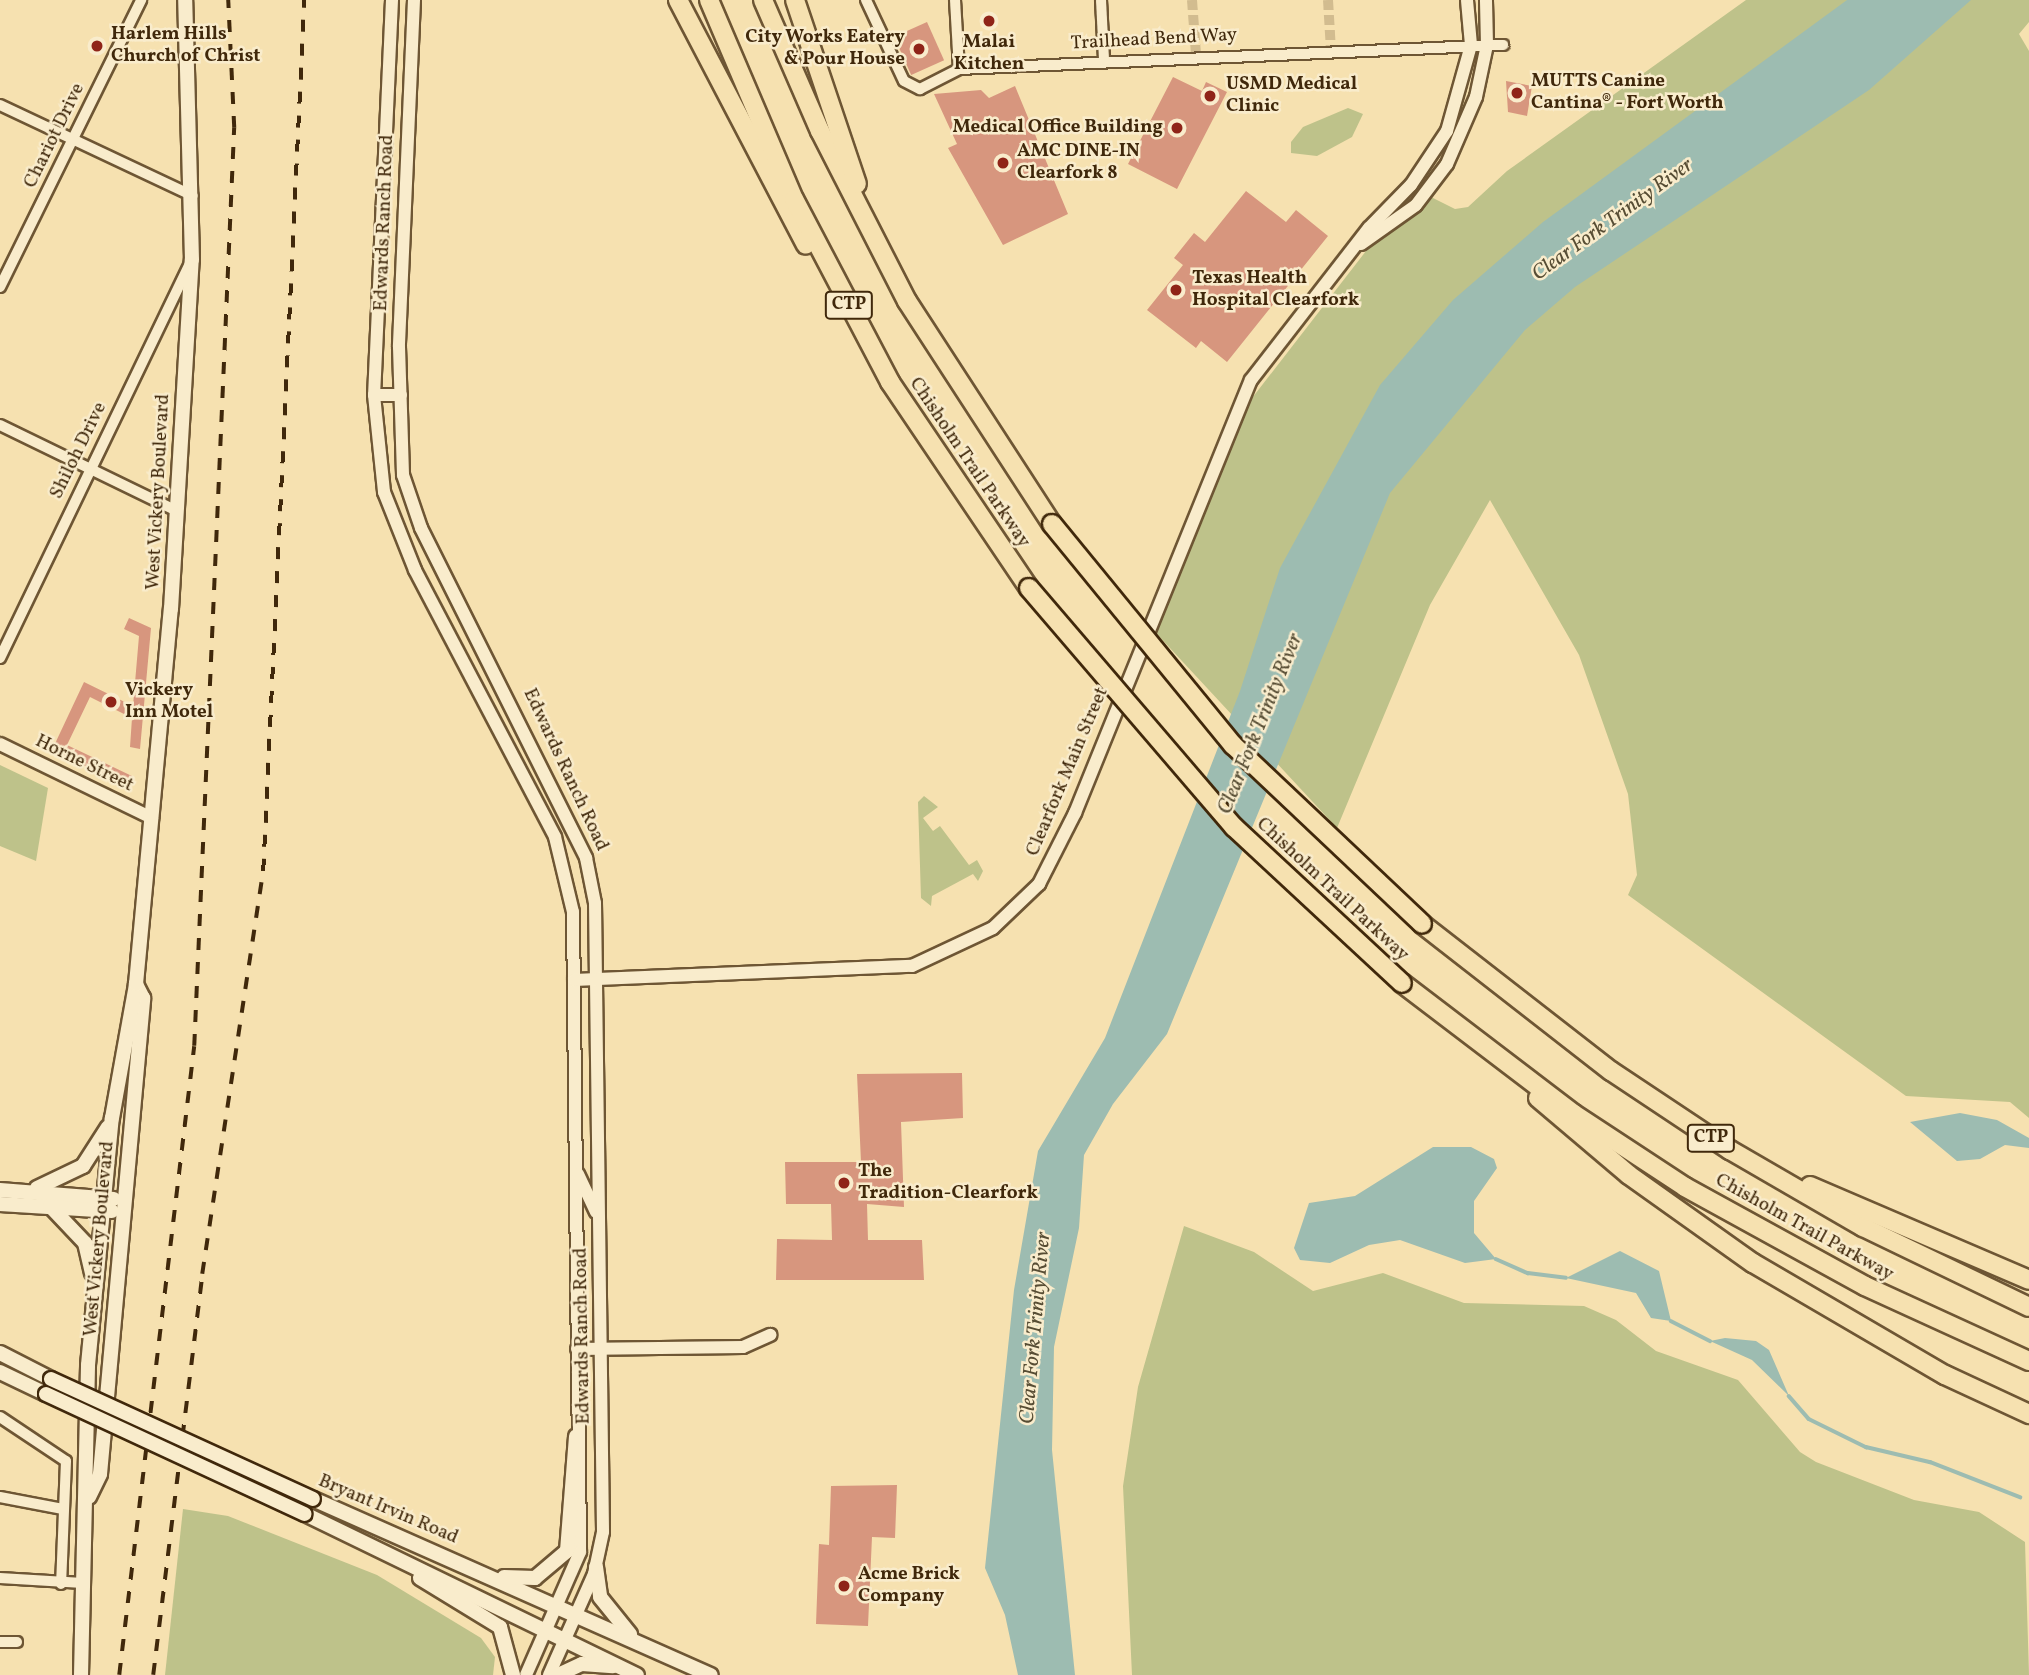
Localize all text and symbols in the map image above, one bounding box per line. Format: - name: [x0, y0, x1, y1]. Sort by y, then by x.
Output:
- marker: Malai Kitchen: [981, 13, 997, 29]
- place label: Harlem Hills Church of Christ: [111, 24, 259, 68]
- street label: Trailhead Bend Way: [1070, 24, 1238, 56]
- place label: City Works Eatery & Pour House: [745, 27, 905, 71]
- place label: Malai Kitchen: [954, 32, 1024, 76]
- marker: Harlem Hills Church of Christ: [89, 38, 105, 54]
- marker: City Works Eatery & Pour House: [911, 41, 927, 57]
- place label: MUTTS Canine Cantina® - Fort Worth: [1531, 71, 1725, 115]
- place label: USMD Medical Clinic: [1226, 74, 1357, 118]
- street label: Chariot Drive: [20, 80, 90, 192]
- marker: MUTTS Canine Cantina® - Fort Worth: [1509, 85, 1525, 101]
- marker: USMD Medical Clinic: [1200, 86, 1220, 106]
- place label: Medical Office Building: [952, 117, 1163, 139]
- marker: Medical Office Building: [1169, 120, 1185, 136]
- street label: Edwards Ranch Road: [371, 134, 399, 312]
- place label: AMC DINE-IN Clearfork 8: [1017, 141, 1140, 185]
- water label: Clear Fork Trinity River: [1528, 153, 1698, 287]
- marker: AMC DINE-IN Clearfork 8: [995, 155, 1011, 171]
- place label: Texas Health Hospital Clearfork: [1192, 268, 1359, 312]
- marker: Texas Health Hospital Clearfork: [1166, 280, 1186, 300]
- road number: CTP: [824, 290, 874, 320]
- street label: Chisholm Trail Parkway: [903, 373, 1035, 553]
- street label: West Vickery Boulevard: [142, 393, 176, 591]
- street label: Shiloh Drive: [46, 399, 112, 503]
- water label: Clear Fork Trinity River: [1213, 630, 1309, 818]
- place label: Vickery Inn Motel: [125, 680, 213, 724]
- street label: Clearfork Main Street: [1022, 684, 1114, 860]
- street label: Edwards Ranch Road: [517, 685, 613, 855]
- marker: Vickery Inn Motel: [103, 694, 119, 710]
- street label: Horne Street: [31, 730, 137, 798]
- street label: Chisholm Trail Parkway: [1251, 813, 1413, 967]
- road number: CTP: [1686, 1124, 1736, 1153]
- street label: West Vickery Boulevard: [80, 1140, 120, 1338]
- place label: The Tradition-Clearfork: [858, 1161, 1038, 1205]
- street label: Chisholm Trail Parkway: [1711, 1169, 1897, 1287]
- marker: The Tradition-Clearfork: [836, 1175, 852, 1191]
- water label: Clear Fork Trinity River: [1015, 1231, 1057, 1425]
- street label: Edwards Ranch Road: [570, 1247, 596, 1425]
- street label: Bryant Irvin Road: [315, 1470, 461, 1550]
- place label: Acme Brick Company: [858, 1564, 960, 1608]
- marker: Acme Brick Company: [836, 1578, 852, 1594]

